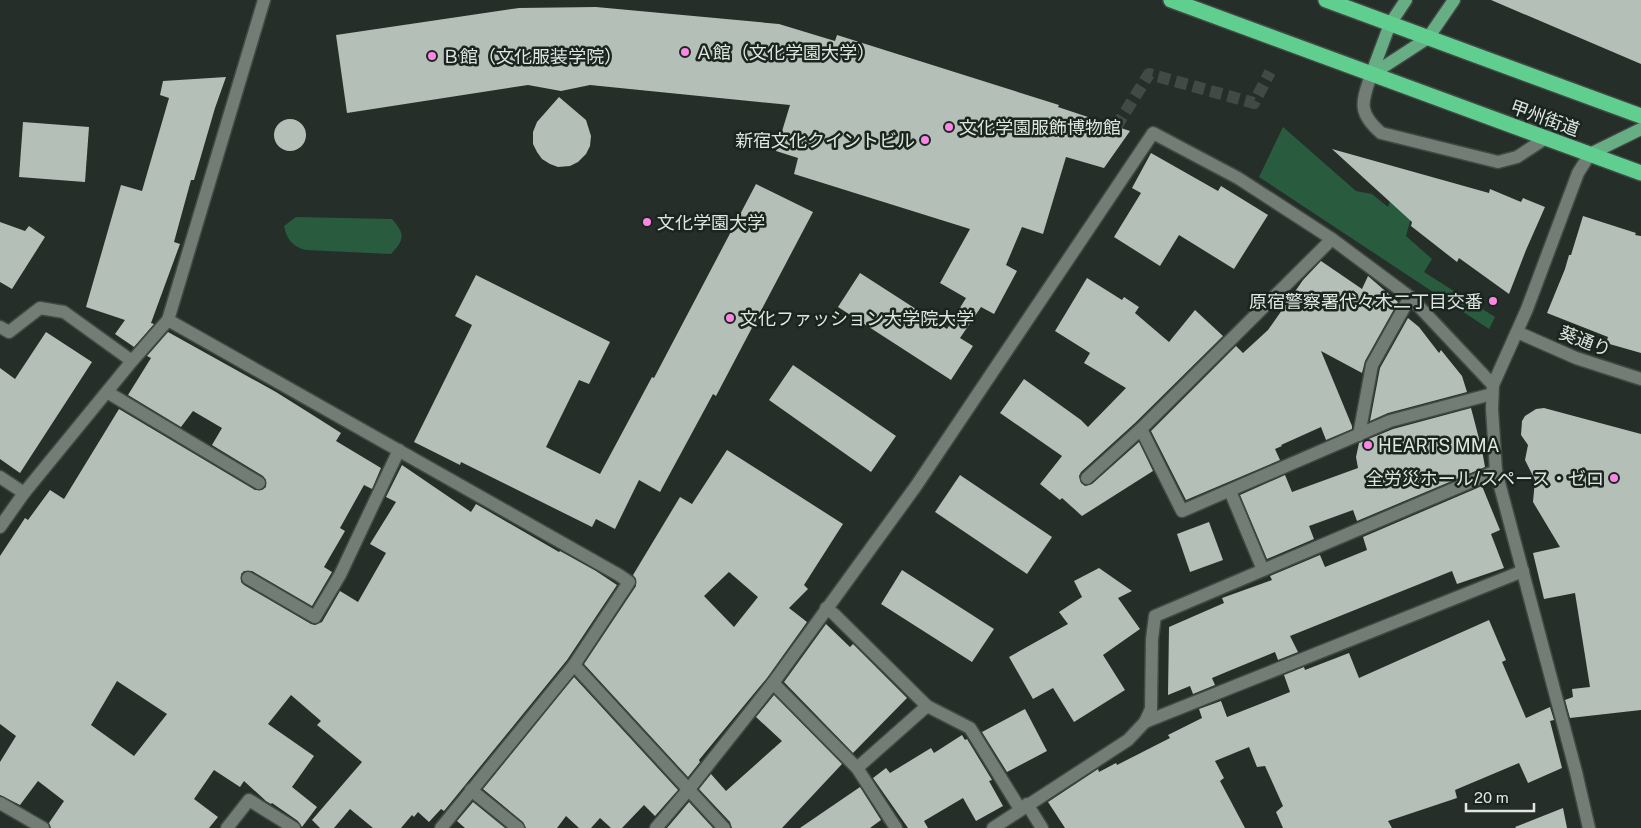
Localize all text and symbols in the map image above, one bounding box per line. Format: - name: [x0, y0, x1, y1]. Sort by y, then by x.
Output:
- place label: Ａ館（文化学園大学）: [695, 42, 875, 63]
- place label: Ｂ館（文化服装学院）: [442, 46, 622, 67]
- marker: Ａ館（文化学園大学）: [679, 46, 691, 58]
- marker: Ｂ館（文化服装学院）: [426, 50, 438, 62]
- street label: 甲州街道: [1508, 96, 1582, 140]
- place label: 文化学園服飾博物館: [959, 117, 1121, 138]
- marker: 文化学園服飾博物館: [943, 121, 955, 133]
- place label: 新宿文化クイントビル: [735, 130, 915, 151]
- marker: 新宿文化クイントビル: [919, 134, 931, 146]
- place label: 文化学園大学: [657, 212, 765, 233]
- marker: 文化学園大学: [641, 216, 653, 228]
- place label: 原宿警察署代々木二丁目交番: [1249, 291, 1483, 312]
- marker: 原宿警察署代々木二丁目交番: [1487, 295, 1499, 307]
- place label: 文化ファッション大学院大学: [740, 308, 974, 329]
- marker: 文化ファッション大学院大学: [724, 312, 736, 324]
- street label: 葵通り: [1556, 322, 1614, 360]
- place label: HEARTS MMA: [1378, 435, 1500, 456]
- marker: HEARTS MMA: [1362, 439, 1374, 451]
- place label: 全労災ホール/スペース・ゼロ: [1366, 468, 1604, 489]
- marker: 全労災ホール/スペース・ゼロ: [1608, 472, 1620, 484]
- scale bar: [1466, 780, 1534, 812]
- text: 20 m: [1474, 789, 1509, 806]

